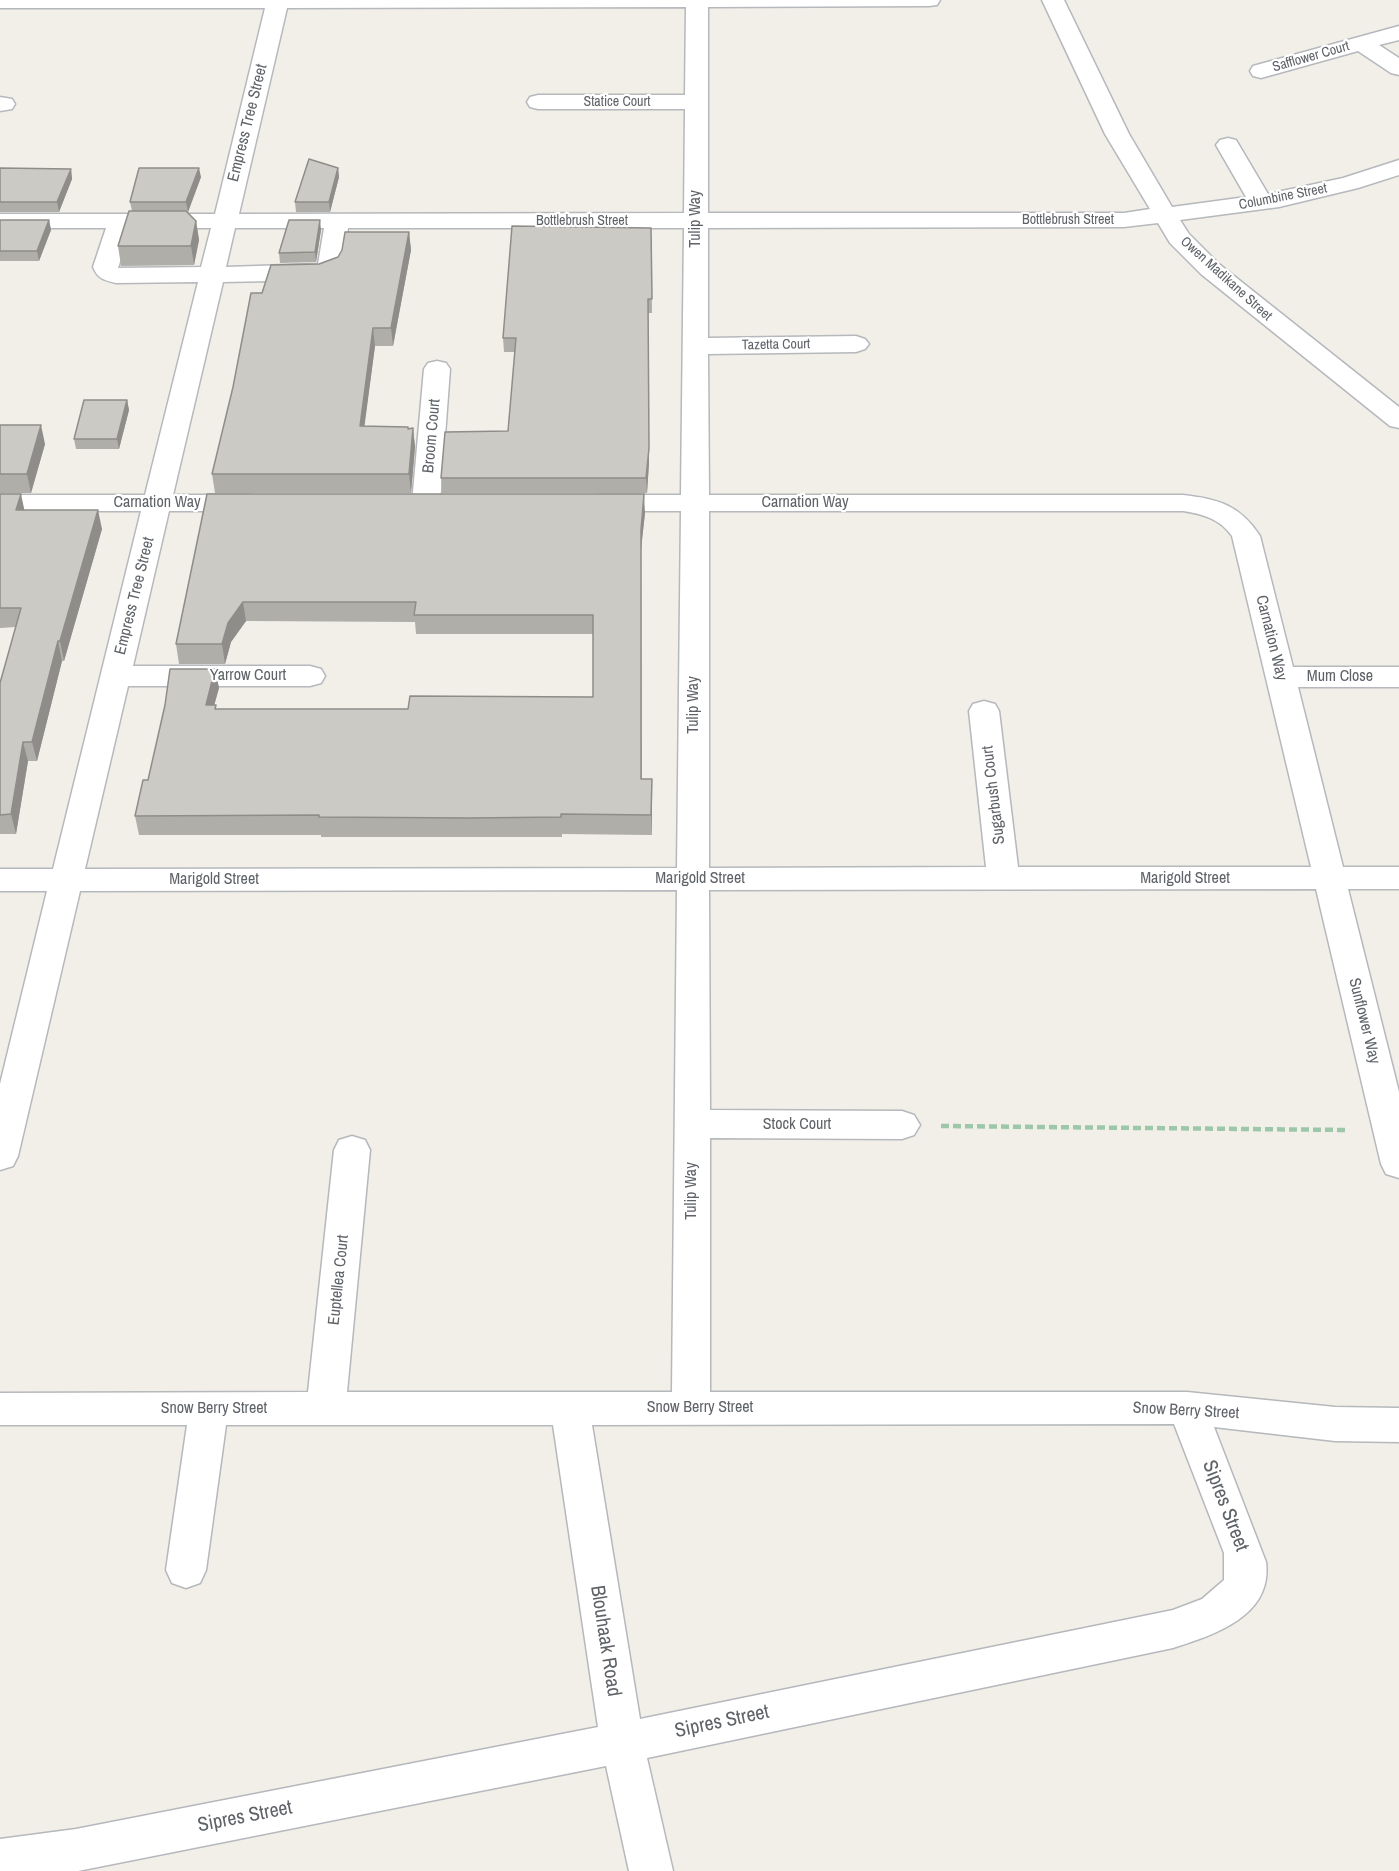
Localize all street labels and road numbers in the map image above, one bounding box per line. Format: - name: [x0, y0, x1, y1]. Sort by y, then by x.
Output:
- street label: Safflower Court: [1271, 38, 1351, 76]
- street label: Empress Tree Street: [224, 62, 272, 184]
- street label: Statice Court: [583, 94, 651, 110]
- street label: Columbine Street: [1238, 180, 1328, 214]
- street label: Tulip Way: [686, 190, 706, 248]
- street label: Bottlebrush Street: [1022, 212, 1114, 228]
- street label: Bottlebrush Street: [536, 213, 628, 229]
- street label: Owen Madikane Street: [1177, 233, 1275, 325]
- street label: Tazetta Court: [742, 336, 810, 354]
- street label: Broom Court: [419, 398, 445, 474]
- street label: Carnation Way: [113, 493, 201, 513]
- street label: Carnation Way: [761, 493, 849, 513]
- street label: Empress Tree Street: [111, 535, 159, 657]
- street label: Carnation Way: [1251, 593, 1291, 683]
- street label: Yarrow Court: [210, 666, 286, 686]
- street label: Mum Close: [1307, 667, 1373, 687]
- street label: Tulip Way: [684, 676, 704, 734]
- street label: Sugarbush Court: [978, 745, 1010, 845]
- street label: Marigold Street: [655, 869, 745, 889]
- street label: Marigold Street: [1140, 869, 1230, 889]
- street label: Marigold Street: [169, 870, 259, 890]
- street label: Sunflower Way: [1344, 976, 1384, 1066]
- street label: Stock Court: [763, 1115, 831, 1135]
- street label: Tulip Way: [682, 1162, 702, 1220]
- street label: Euptellea Court: [325, 1234, 353, 1326]
- street label: Snow Berry Street: [647, 1398, 753, 1418]
- street label: Snow Berry Street: [161, 1399, 267, 1419]
- street label: Snow Berry Street: [1132, 1399, 1240, 1423]
- street label: Sipres Street: [1197, 1457, 1253, 1555]
- street label: Blouhaak Road: [584, 1584, 626, 1698]
- street label: Sipres Street: [673, 1700, 771, 1744]
- street label: Sipres Street: [196, 1796, 294, 1838]

